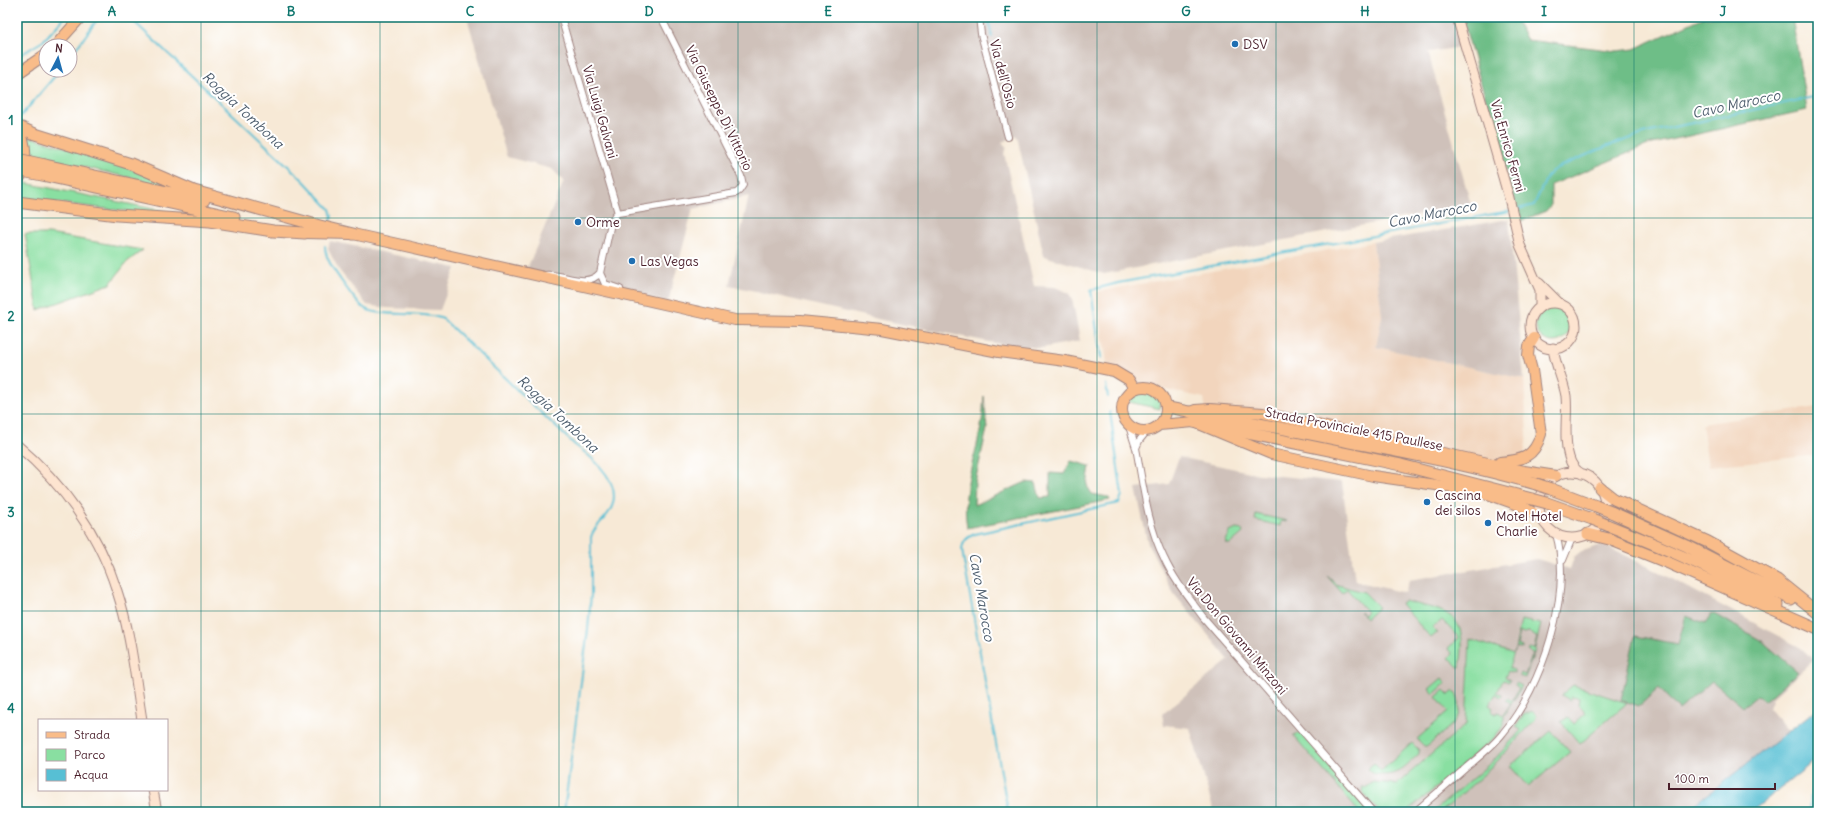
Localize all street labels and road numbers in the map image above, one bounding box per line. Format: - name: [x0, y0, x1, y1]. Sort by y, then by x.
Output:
- street label: Via dell'Osio: [986, 38, 1020, 110]
- street label: Via Giuseppe Di Vittorio: [681, 43, 757, 173]
- street label: Via Luigi Galvani: [579, 63, 621, 161]
- street label: Via Enrico Fermi: [1487, 98, 1529, 194]
- street label: Strada Provinciale 415 Paullese: [1264, 403, 1444, 455]
- street label: Via Don Giovanni Minzoni: [1183, 574, 1291, 698]

